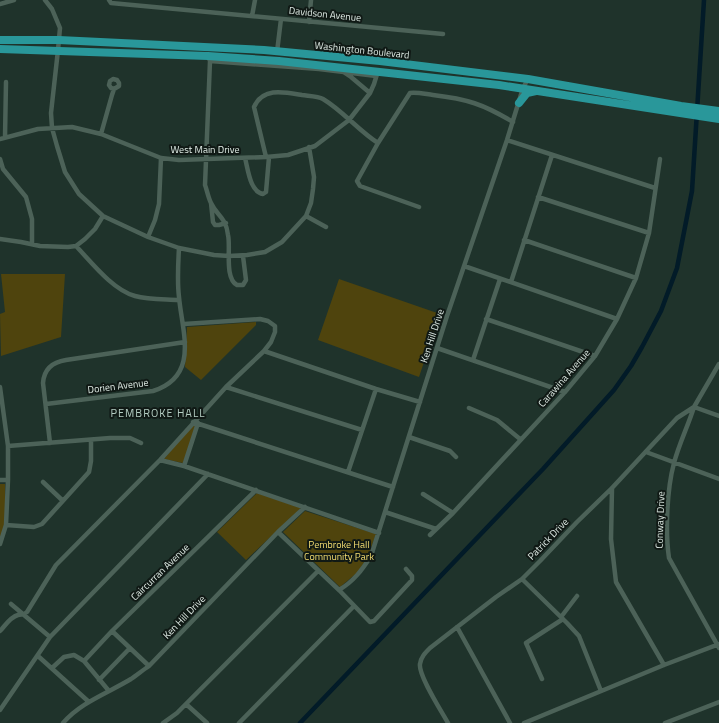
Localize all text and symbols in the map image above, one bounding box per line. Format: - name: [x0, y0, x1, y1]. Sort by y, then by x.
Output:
- street label: Davidson Avenue: [288, 3, 362, 25]
- street label: Washington Boulevard: [314, 38, 410, 62]
- street label: West Main Drive: [170, 142, 240, 157]
- street label: Ken Hill Drive: [416, 307, 448, 365]
- street label: Carawina Avenue: [535, 346, 593, 410]
- street label: Dorien Avenue: [87, 375, 149, 397]
- district label: PEMBROKE HALL: [111, 405, 205, 421]
- street label: Conway Drive: [652, 491, 668, 549]
- street label: Patrick Drive: [524, 515, 572, 563]
- park label: Pembroke Hall Community Park: [304, 537, 374, 564]
- street label: Caircurran Avenue: [127, 540, 193, 604]
- street label: Ken Hill Drive: [159, 592, 209, 642]

